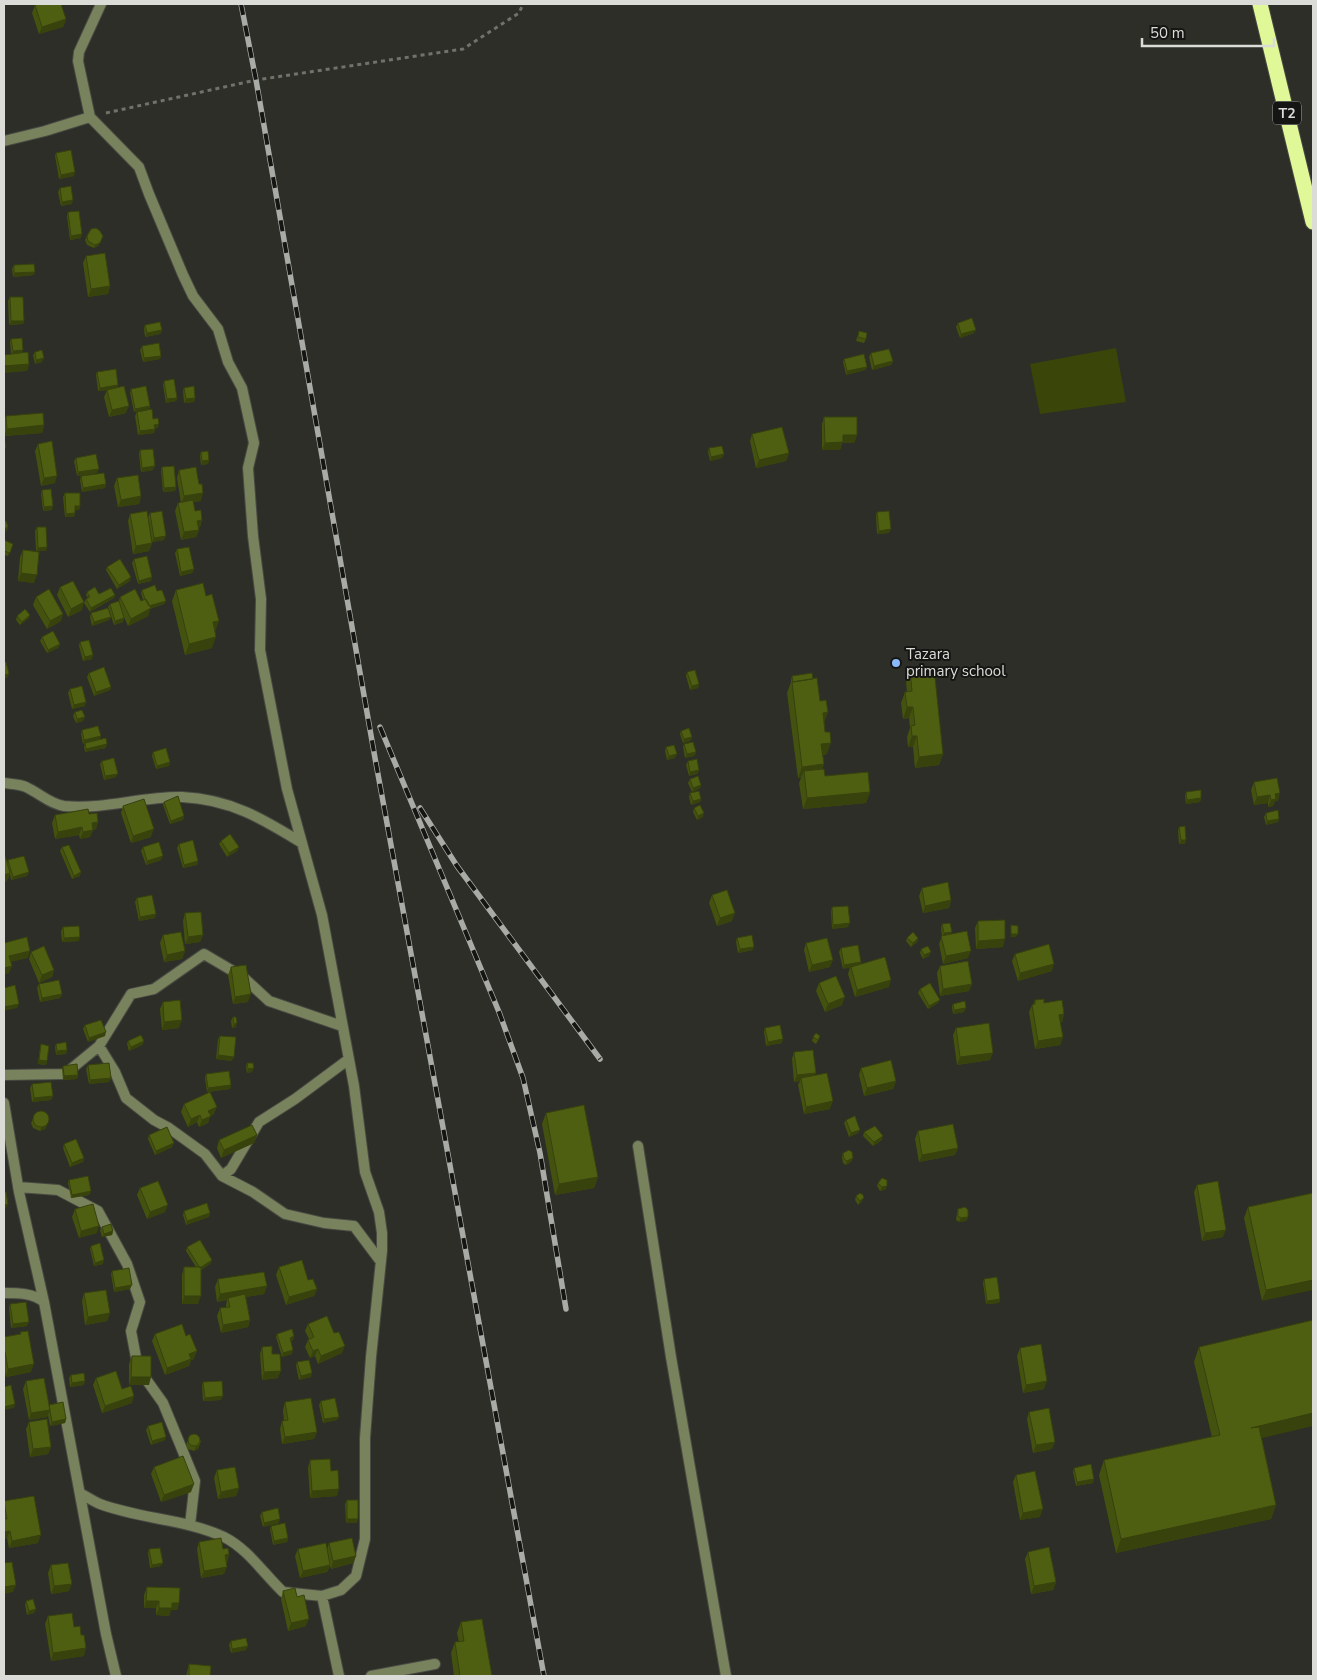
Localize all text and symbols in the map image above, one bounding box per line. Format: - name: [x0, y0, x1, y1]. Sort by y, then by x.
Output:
- scale bar: [1142, 15, 1274, 47]
- text: 50 m: [1150, 23, 1185, 43]
- road number: T2: [1273, 102, 1301, 125]
- place label: Tazara primary school: [906, 644, 1006, 681]
- marker: Tazara primary school: [890, 657, 902, 669]

